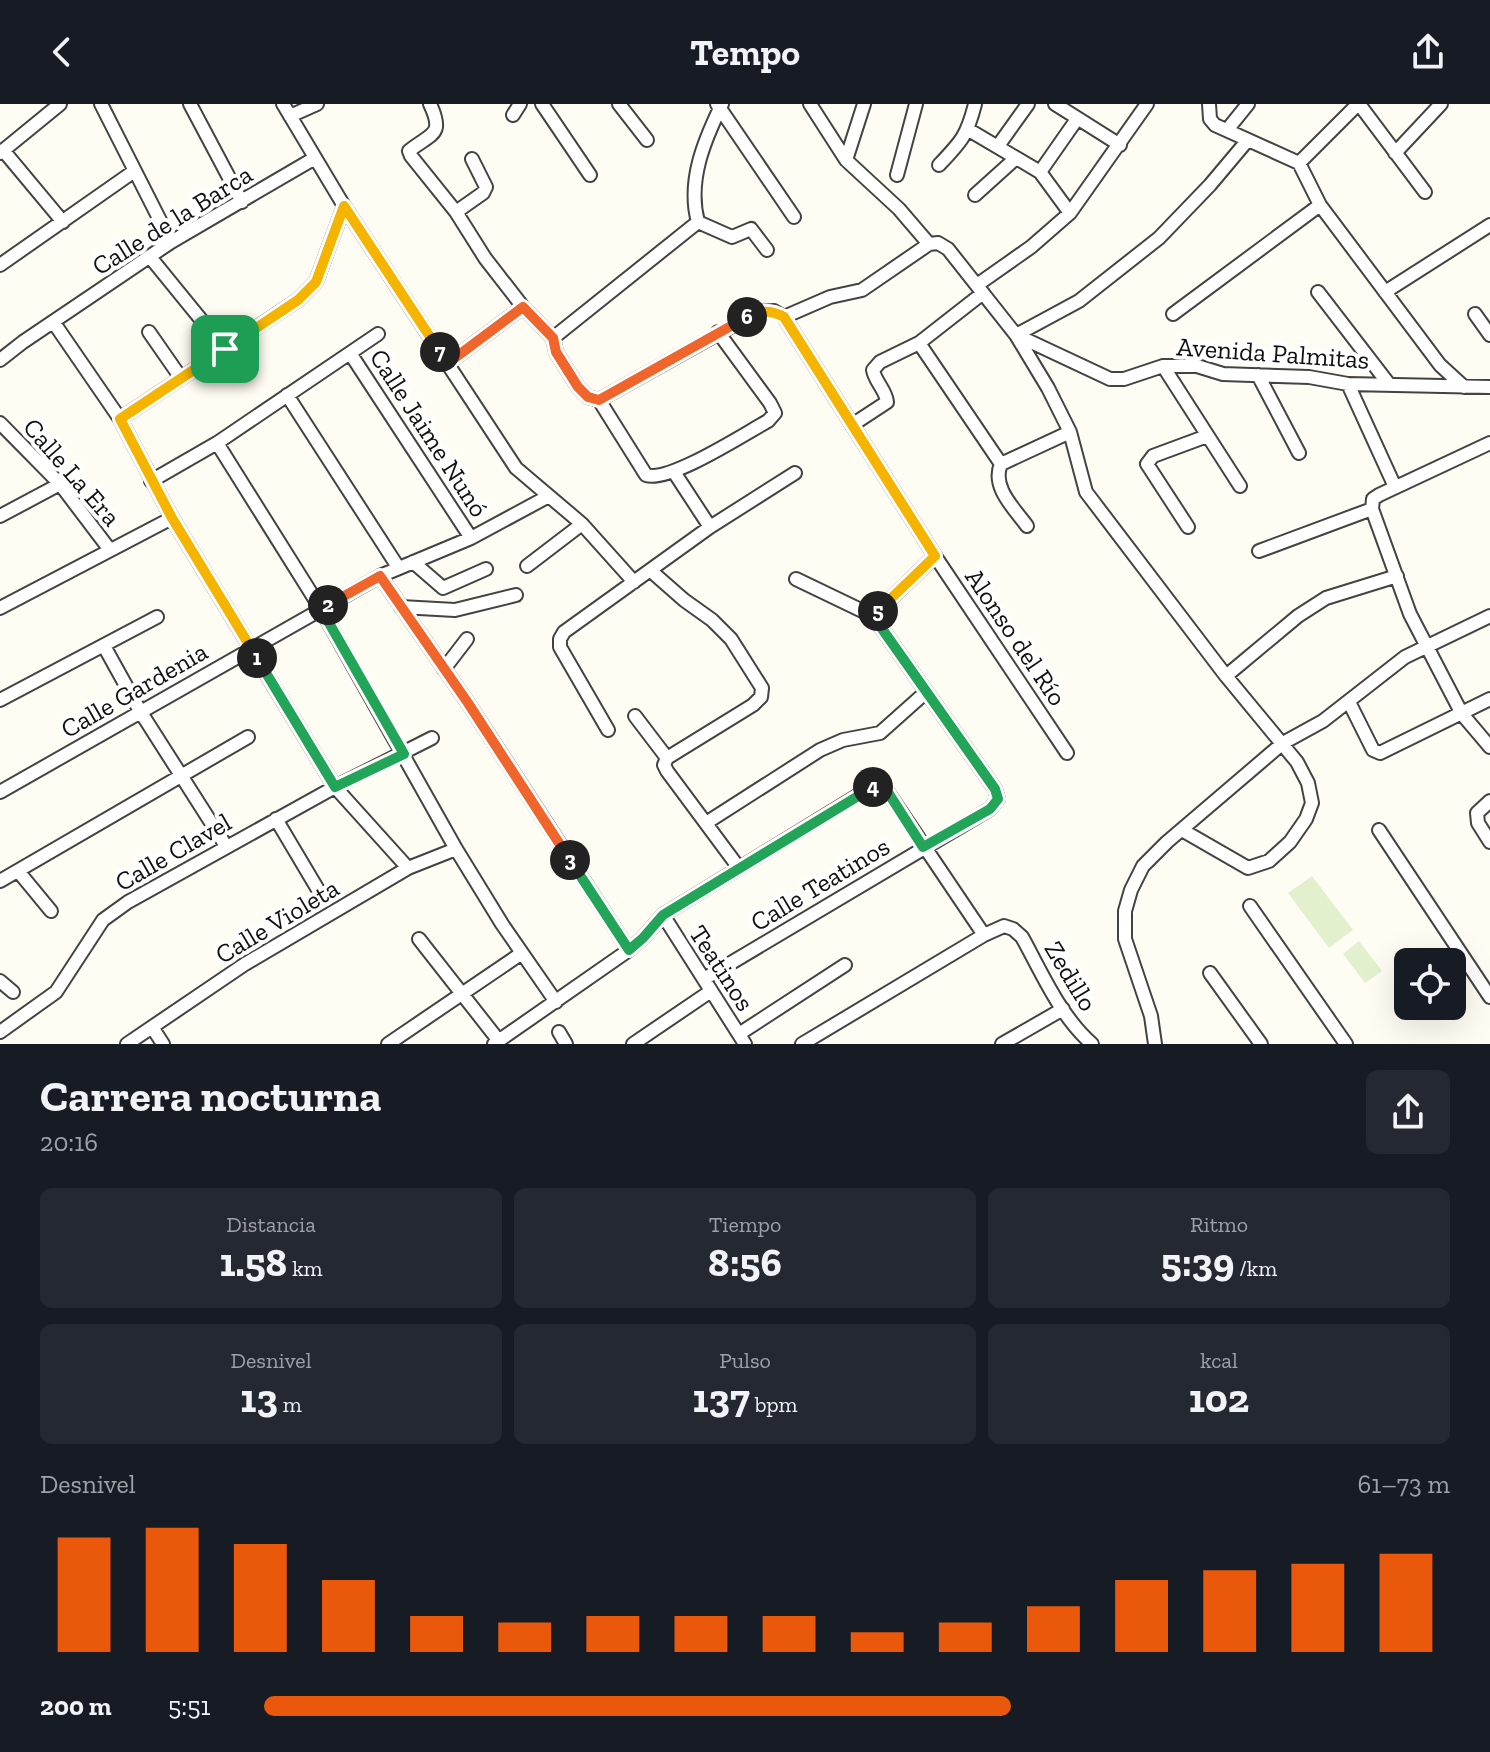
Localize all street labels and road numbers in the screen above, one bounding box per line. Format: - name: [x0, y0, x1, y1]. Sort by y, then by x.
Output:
- street label: Calle de la Barca: [86, 158, 258, 282]
- street label: Avenida Palmitas: [1176, 330, 1370, 376]
- street label: Calle Jaime Nunó: [363, 343, 495, 523]
- street label: Calle La Era: [16, 411, 128, 533]
- street label: Alonso del Río: [958, 562, 1074, 712]
- street label: Calle Gardenia: [55, 635, 213, 745]
- street label: Calle Clavel: [109, 806, 237, 898]
- street label: Calle Teatinos: [745, 830, 895, 938]
- street label: Calle Violeta: [209, 871, 345, 970]
- street label: Teatinos: [682, 919, 762, 1017]
- street label: Zedillo: [1038, 935, 1104, 1017]

